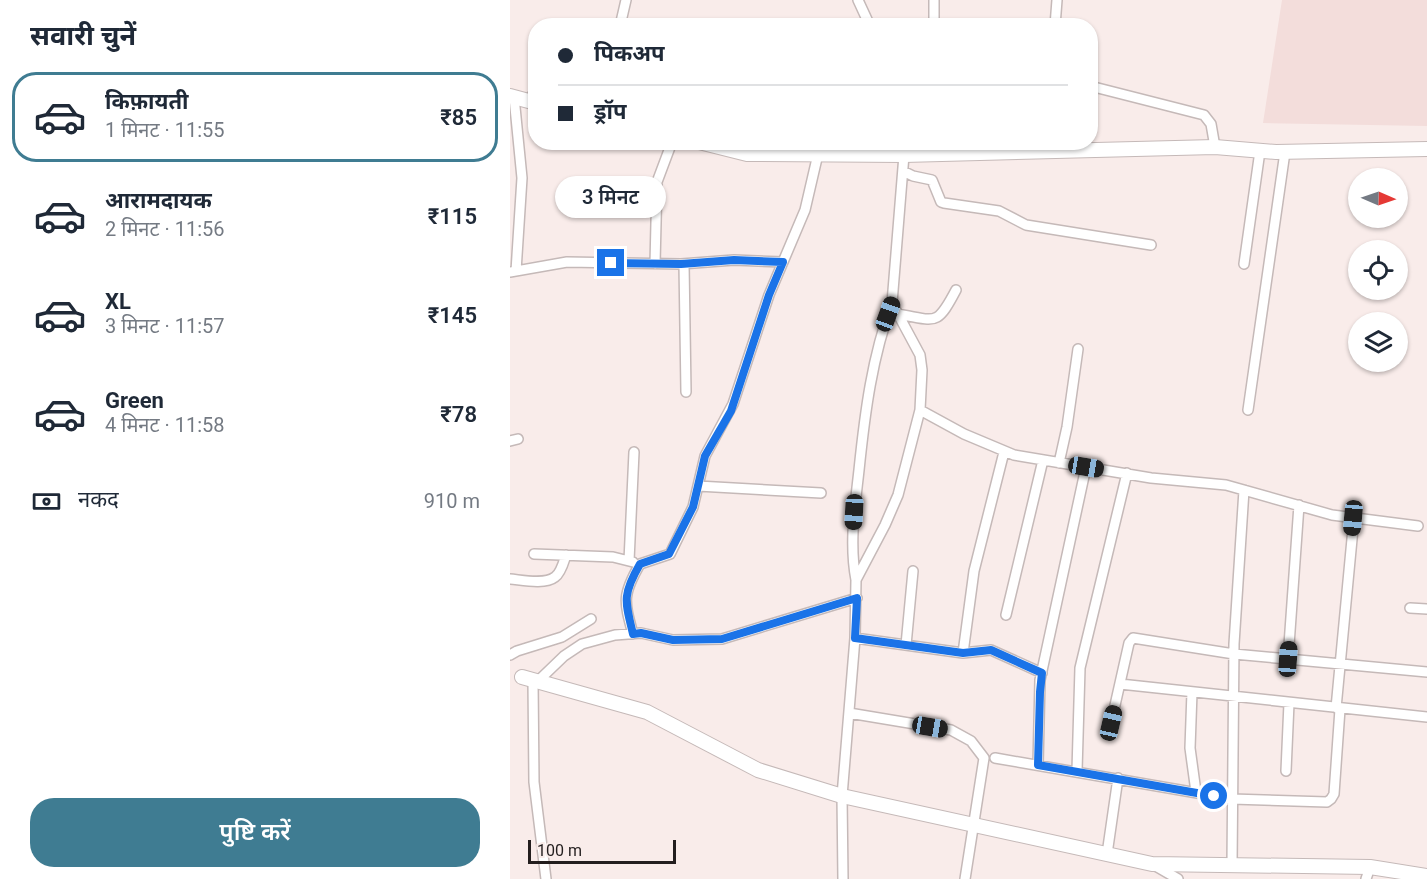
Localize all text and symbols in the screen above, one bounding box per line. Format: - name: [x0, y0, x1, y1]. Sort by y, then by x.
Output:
- text: सवारी चुनें: [30, 20, 136, 52]
- text: पिकअप: [594, 41, 665, 66]
- text: किफ़ायती: [105, 89, 189, 114]
- icon: car: [33, 90, 87, 144]
- text: ड्रॉप: [594, 99, 627, 124]
- text: ₹85: [440, 105, 477, 130]
- text: 1 मिनट · 11:55: [105, 118, 224, 142]
- north arrow: [1348, 168, 1408, 228]
- map controls: [1348, 168, 1408, 372]
- callout: 3 मिनट: [555, 176, 666, 218]
- text: 3 मिनट: [582, 185, 639, 209]
- text: आरामदायक: [105, 188, 212, 213]
- icon: car: [33, 189, 87, 243]
- text: ₹115: [428, 204, 477, 229]
- text: 2 मिनट · 11:56: [105, 217, 224, 241]
- button: locate: [1348, 240, 1408, 300]
- route end: [597, 249, 624, 276]
- icon: car: [33, 288, 87, 342]
- text: XL: [105, 289, 131, 314]
- car: [873, 294, 903, 334]
- text: ₹145: [428, 303, 477, 328]
- button: layers: [1348, 312, 1408, 372]
- text: 3 मिनट · 11:57: [105, 314, 224, 338]
- icon: car: [33, 387, 87, 441]
- text: Green: [105, 388, 164, 413]
- text: ₹78: [440, 402, 477, 427]
- text: 4 मिनट · 11:58: [105, 413, 224, 437]
- car: [1067, 455, 1105, 479]
- icon: cash: [30, 485, 63, 518]
- text: नकद: [78, 487, 119, 512]
- text: 910 m: [424, 489, 480, 513]
- car: [844, 494, 864, 530]
- car: [1342, 499, 1364, 537]
- car: [1278, 640, 1298, 678]
- car: [1098, 703, 1124, 743]
- car: [911, 715, 949, 739]
- route start: [1200, 782, 1227, 809]
- button: पुष्टि करें: [30, 798, 480, 867]
- scale bar: [528, 837, 676, 864]
- text: 100 m: [537, 841, 582, 860]

